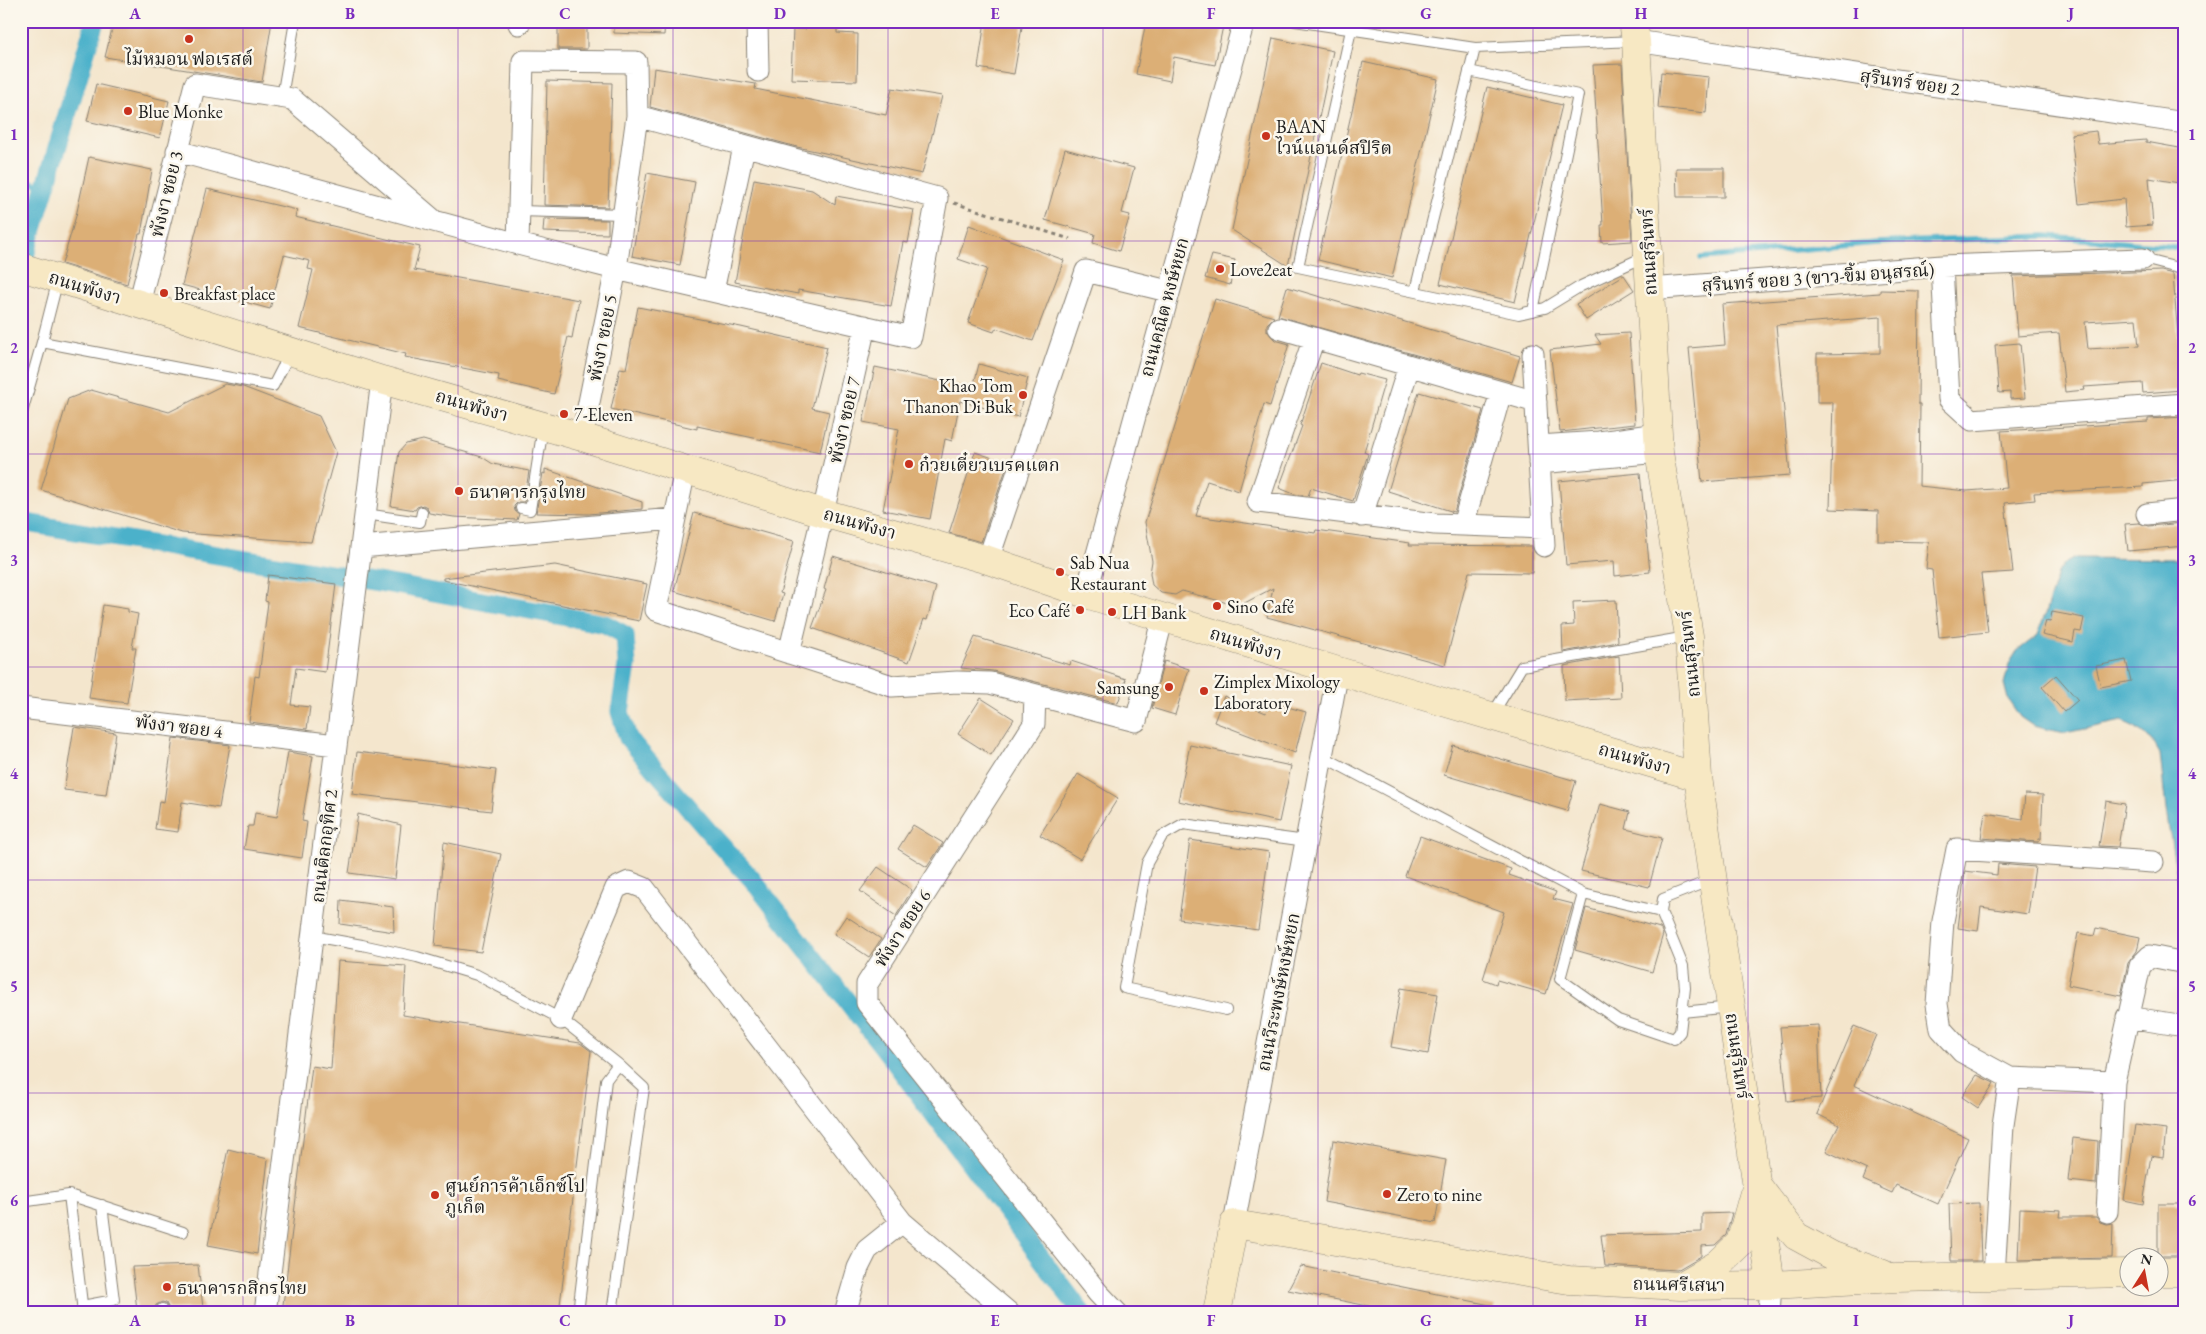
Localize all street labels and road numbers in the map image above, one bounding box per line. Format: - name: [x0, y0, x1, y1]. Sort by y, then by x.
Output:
- street label: สุรินทร์ ซอย 2: [1858, 64, 1962, 101]
- street label: พังงา ซอย 3: [144, 149, 188, 239]
- street label: ถนนสุรินทร์: [1634, 207, 1663, 296]
- street label: ถนนคณิต หงษ์หยก: [1134, 235, 1194, 379]
- street label: สุรินทร์ ซอย 3 (ขาว-ขิ้ม อนุสรณ์): [1701, 256, 1935, 298]
- street label: ถนนพังงา: [46, 265, 124, 309]
- street label: พังงา ซอย 5: [582, 293, 622, 383]
- street label: พังงา ซอย 7: [823, 374, 865, 465]
- street label: ถนนพังงา: [433, 384, 511, 426]
- street label: ถนนพังงา: [821, 502, 899, 544]
- street label: ถนนสุรินทร์: [1673, 608, 1706, 699]
- street label: ถนนพังงา: [1207, 621, 1285, 665]
- street label: พังงา ซอย 4: [134, 709, 224, 743]
- street label: ถนนพังงา: [1596, 737, 1674, 779]
- street label: ถนนติลกอุทิศ 2: [306, 788, 343, 904]
- street label: พังงา ซอย 6: [868, 885, 936, 971]
- street label: ถนนวีระพงษ์หงษ์หยก: [1251, 911, 1305, 1073]
- street label: ถนนสุรินทร์: [1720, 1011, 1756, 1102]
- street label: ถนนศรีเสนา: [1632, 1272, 1726, 1296]

